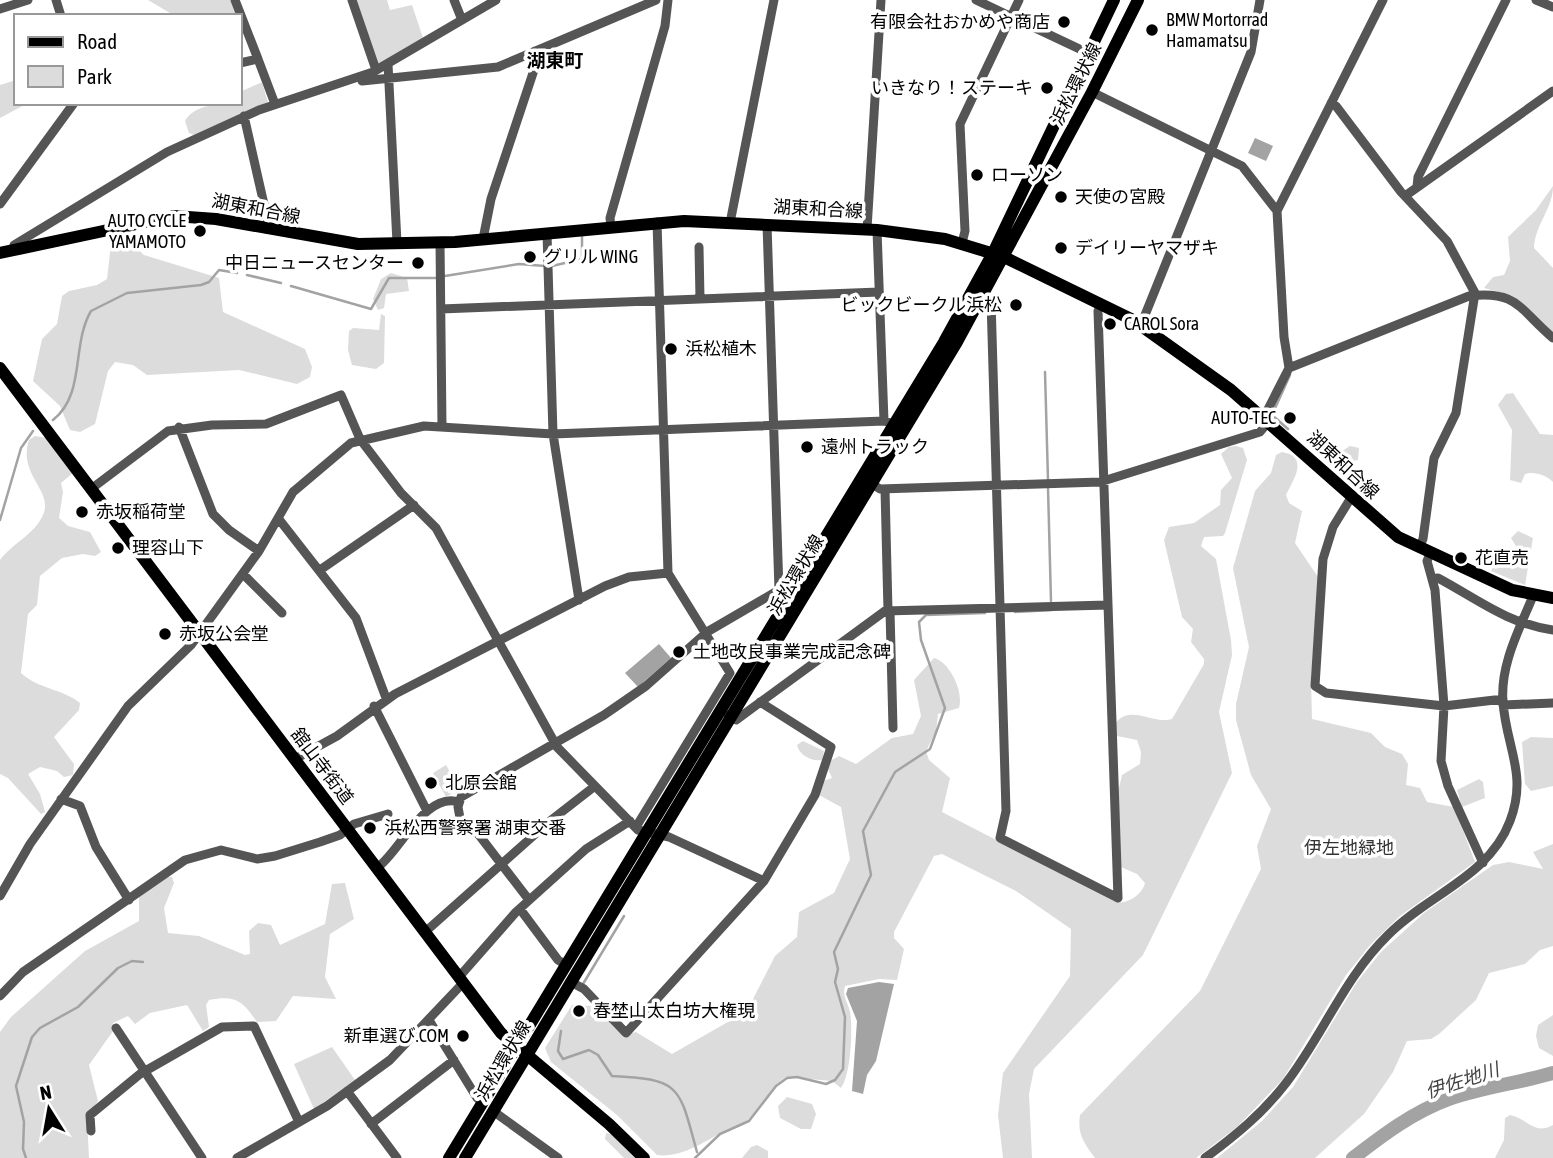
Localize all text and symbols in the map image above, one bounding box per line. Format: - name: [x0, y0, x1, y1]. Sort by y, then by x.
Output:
- place label: BMW Mortorrad Hamamatsu: [1166, 9, 1268, 51]
- place label: 有限会社おかめや商店: [870, 11, 1050, 32]
- legend: [14, 14, 242, 105]
- marker: 有限会社おかめや商店: [1056, 14, 1072, 30]
- marker: BMW Mortorrad Hamamatsu: [1144, 22, 1160, 38]
- text: Road: [77, 29, 117, 53]
- street label: 浜松環状線: [1046, 39, 1105, 129]
- district label: 湖東町: [526, 49, 584, 71]
- text: Park: [77, 64, 112, 88]
- place label: いきなり！ステーキ: [871, 77, 1033, 98]
- marker: いきなり！ステーキ: [1039, 80, 1055, 96]
- place label: ローソン: [991, 164, 1063, 185]
- marker: ローソン: [969, 167, 985, 183]
- place label: 天使の宮殿: [1075, 186, 1165, 207]
- marker: 天使の宮殿: [1053, 189, 1069, 205]
- street label: 湖東和合線: [210, 190, 302, 227]
- street label: 湖東和合線: [773, 196, 864, 221]
- place label: AUTO CYCLE YAMAMOTO: [108, 210, 186, 252]
- marker: AUTO CYCLE YAMAMOTO: [192, 223, 208, 239]
- place label: デイリーヤマザキ: [1075, 237, 1219, 258]
- marker: デイリーヤマザキ: [1053, 240, 1069, 256]
- place label: グリル WING: [544, 246, 638, 267]
- marker: グリル WING: [522, 249, 538, 265]
- place label: 中日ニュースセンター: [225, 252, 404, 273]
- marker: 中日ニュースセンター: [410, 255, 426, 271]
- place label: ビックビークル浜松: [841, 294, 1002, 315]
- marker: ビックビークル浜松: [1008, 297, 1024, 313]
- place label: CAROL Sora: [1124, 313, 1199, 334]
- marker: CAROL Sora: [1102, 316, 1118, 332]
- place label: 浜松植木: [685, 338, 757, 359]
- marker: 浜松植木: [663, 341, 679, 357]
- place label: AUTO-TEC: [1211, 407, 1276, 428]
- marker: AUTO-TEC: [1282, 410, 1298, 426]
- street label: 湖東和合線: [1303, 426, 1383, 503]
- place label: 遠州トラック: [821, 436, 929, 457]
- marker: 遠州トラック: [799, 439, 815, 455]
- place label: 赤坂稲荷堂: [96, 501, 186, 522]
- marker: 赤坂稲荷堂: [74, 504, 90, 520]
- street label: 浜松環状線: [763, 531, 828, 619]
- place label: 理容山下: [132, 537, 204, 558]
- marker: 理容山下: [110, 540, 126, 556]
- place label: 花直売: [1475, 547, 1529, 568]
- marker: 花直売: [1453, 550, 1469, 566]
- place label: 赤坂公会堂: [179, 623, 269, 644]
- marker: 赤坂公会堂: [157, 626, 173, 642]
- place label: 土地改良事業完成記念碑: [693, 641, 891, 662]
- marker: 土地改良事業完成記念碑: [671, 644, 687, 660]
- street label: 舘山寺街道: [287, 723, 358, 808]
- place label: 北原会館: [445, 772, 517, 793]
- marker: 北原会館: [423, 775, 439, 791]
- place label: 浜松西警察署 湖東交番: [384, 817, 566, 838]
- marker: 浜松西警察署 湖東交番: [362, 820, 378, 836]
- park label: 伊左地緑地: [1304, 837, 1394, 858]
- place label: 春埜山太白坊大権現: [593, 1000, 755, 1021]
- marker: 春埜山太白坊大権現: [571, 1003, 587, 1019]
- street label: 浜松環状線: [470, 1017, 535, 1105]
- place label: 新車選び.COM: [343, 1025, 449, 1046]
- marker: 新車選び.COM: [455, 1028, 471, 1044]
- water label: 伊佐地川: [1422, 1057, 1503, 1102]
- north arrow: [14, 1074, 84, 1144]
- text: N: [38, 1080, 53, 1104]

